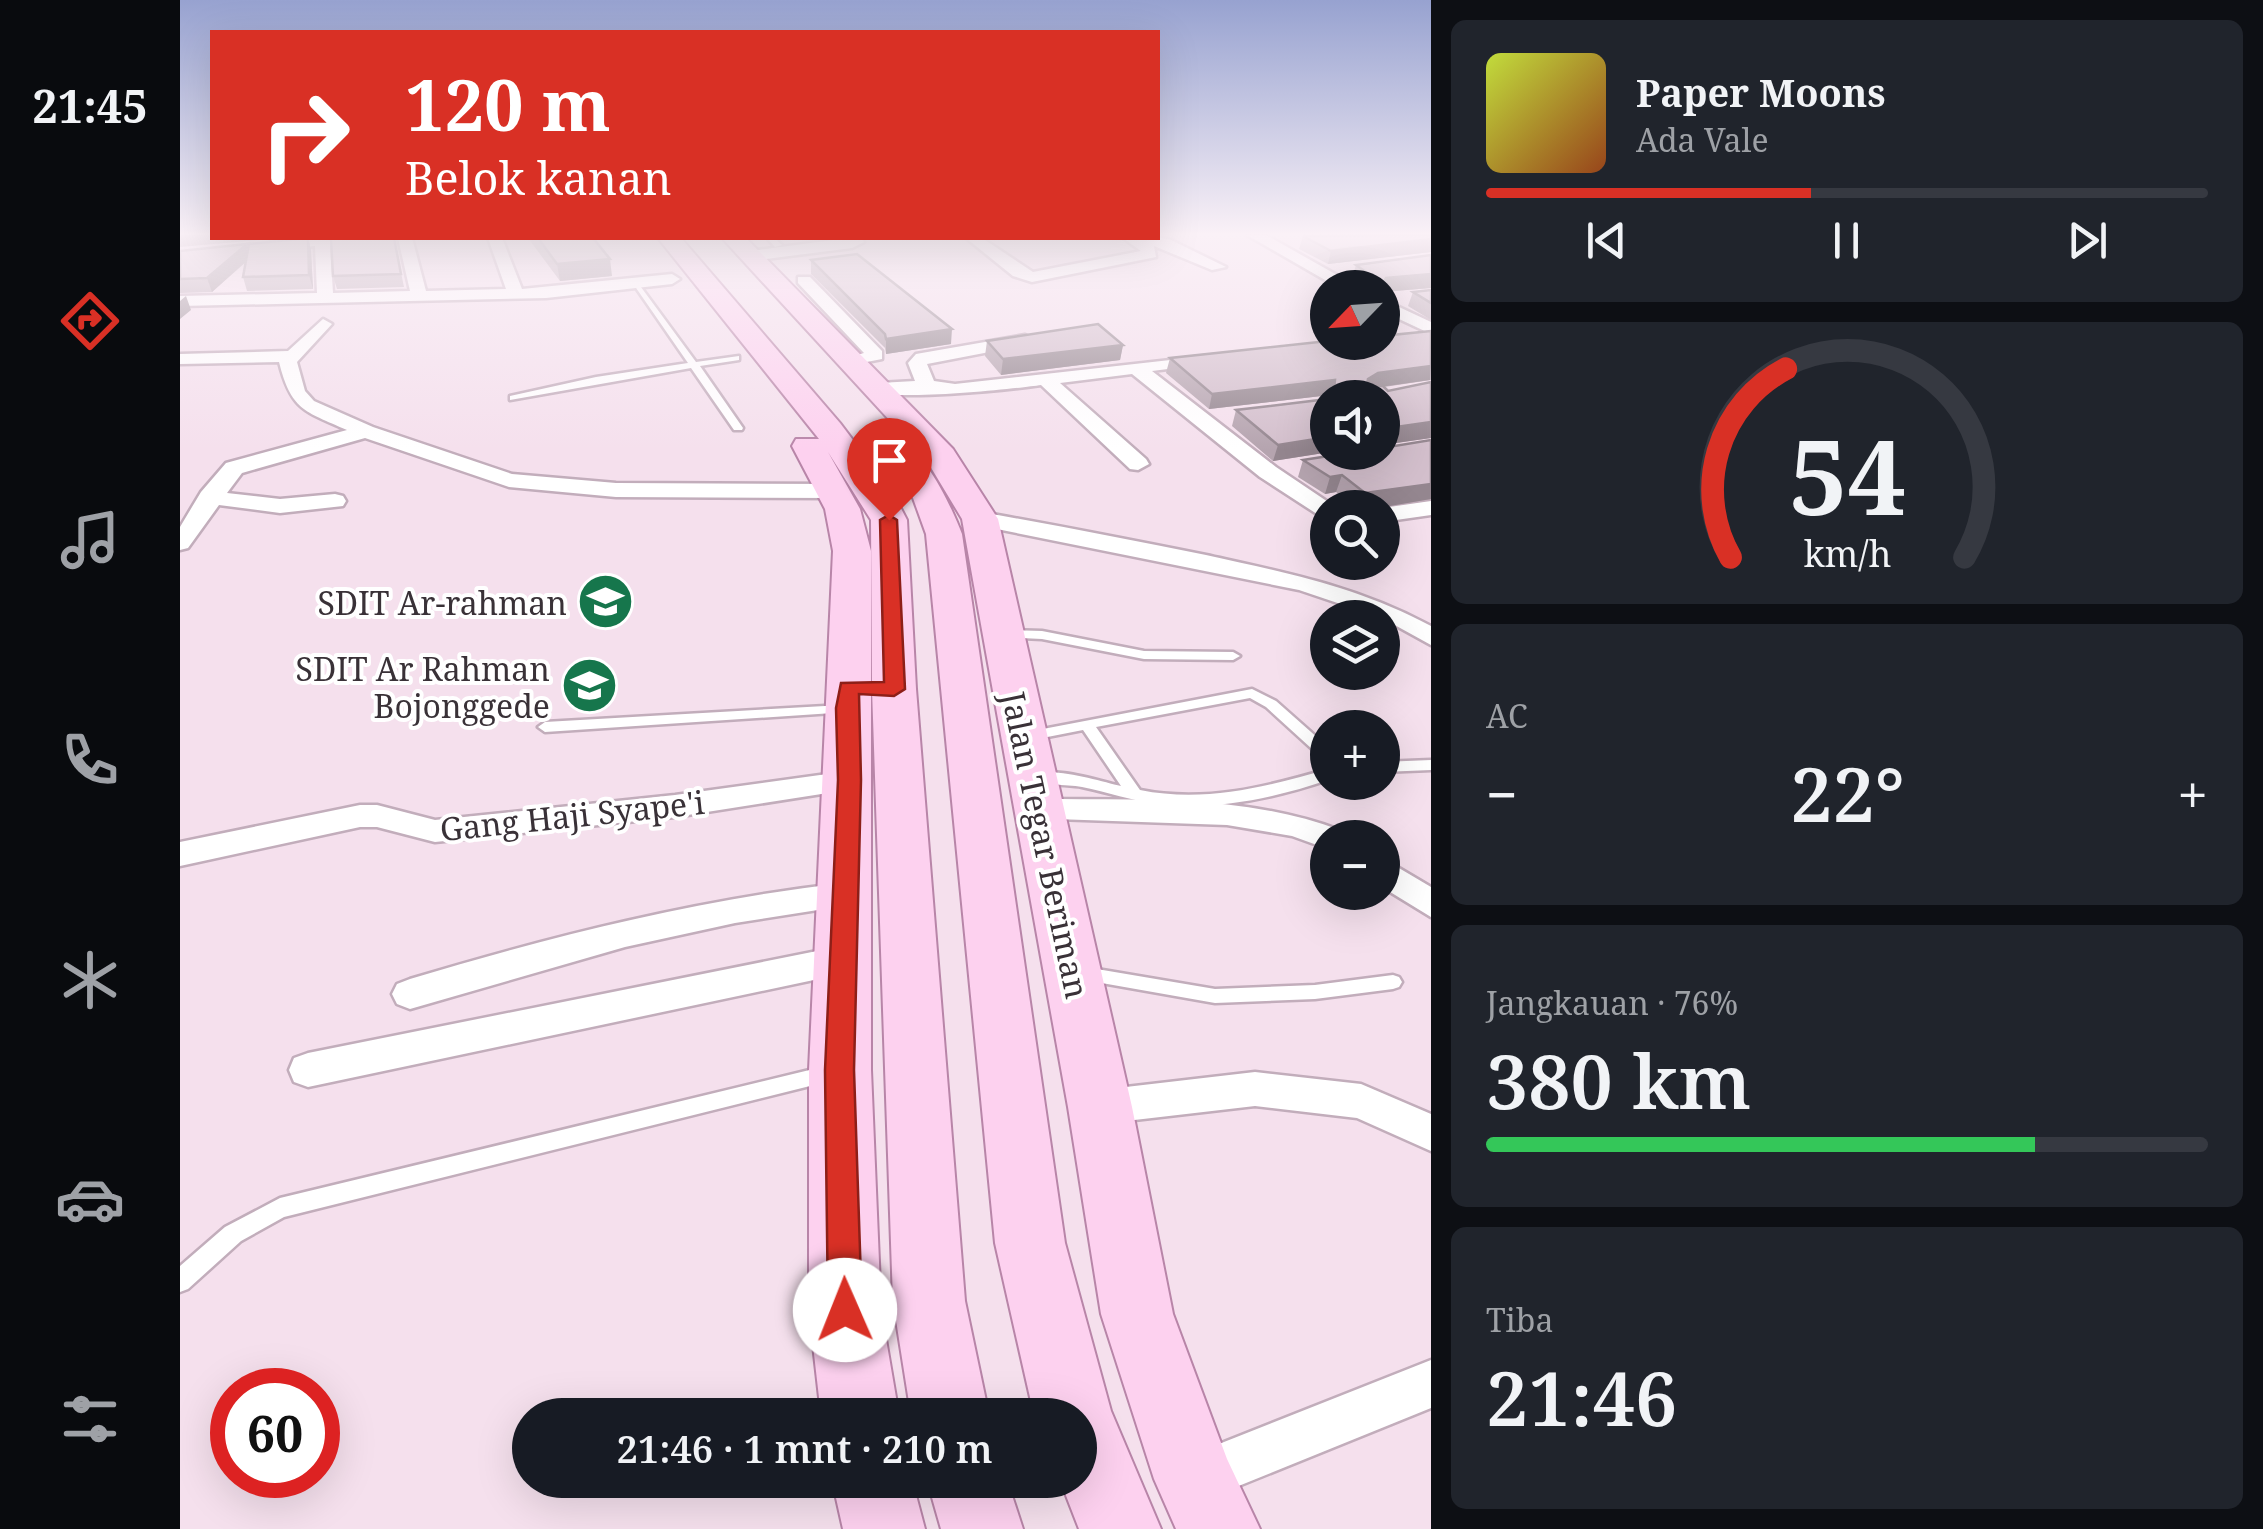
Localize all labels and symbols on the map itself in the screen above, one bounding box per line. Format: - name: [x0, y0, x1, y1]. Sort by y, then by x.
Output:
- north arrow: [1310, 270, 1400, 360]
- pin: [847, 418, 932, 521]
- school or university icon: SDIT Ar-rahman: [576, 572, 636, 632]
- place label: SDIT Ar-rahman: [317, 581, 567, 624]
- place label: SDIT Ar Rahman Bojonggede: [295, 647, 550, 727]
- school or university icon: SDIT Ar Rahman Bojonggede: [559, 656, 619, 716]
- street label: Jalan Tegar Beriman: [992, 687, 1100, 1002]
- street label: Gang Haji Syape'i: [438, 780, 706, 850]
- position arrow: [793, 1258, 897, 1362]
- speed limit sign: 60: [210, 1368, 340, 1498]

